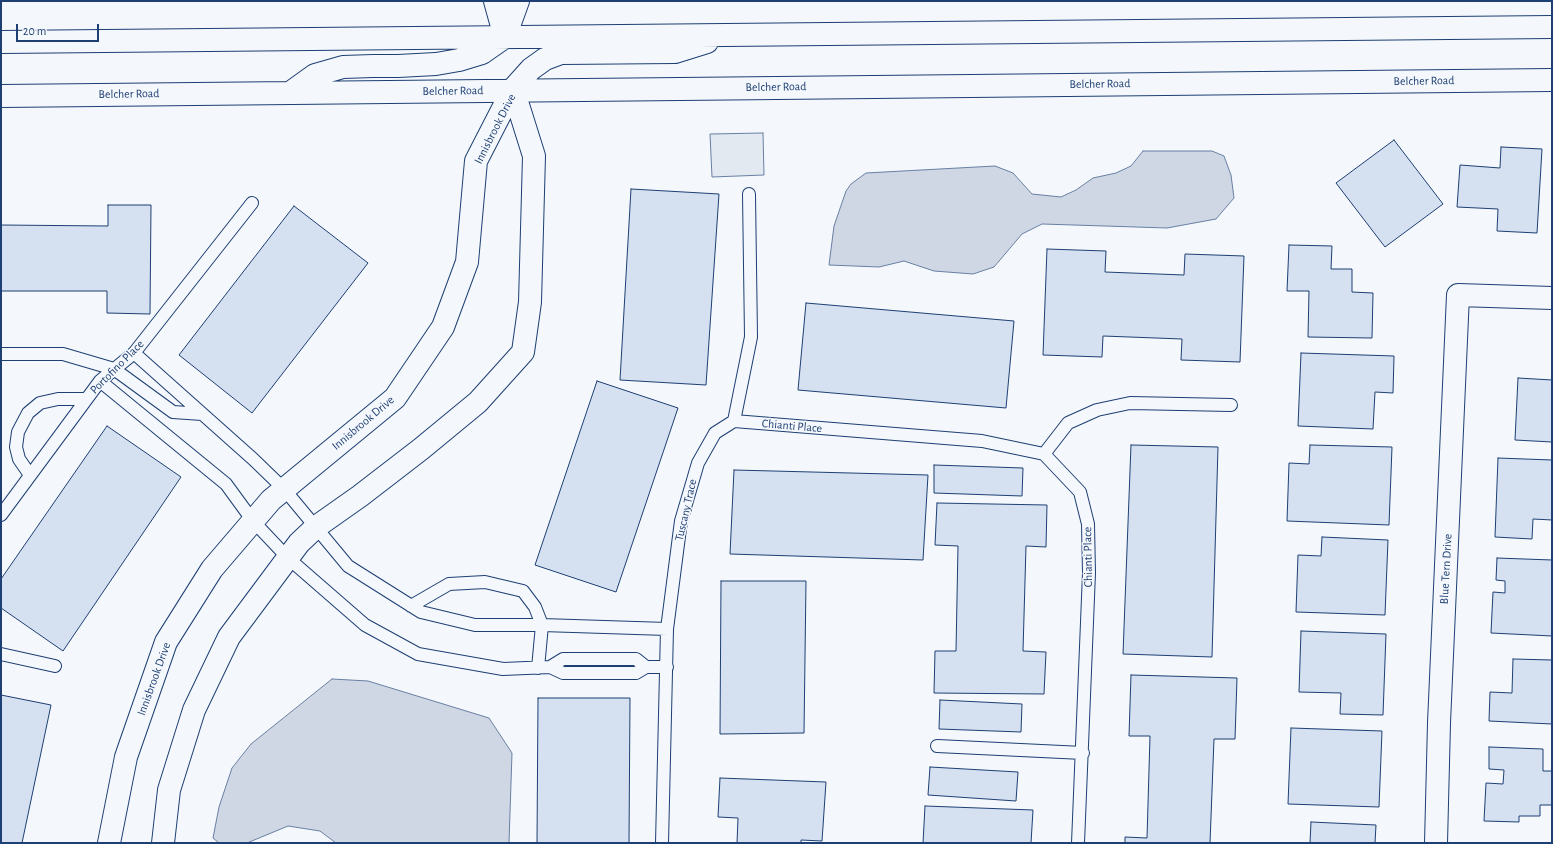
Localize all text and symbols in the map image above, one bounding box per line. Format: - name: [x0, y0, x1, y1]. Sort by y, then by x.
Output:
- scale bar: [18, 16, 101, 42]
- text: 20 m: [23, 25, 46, 37]
- street label: Belcher Road: [1393, 73, 1455, 89]
- street label: Belcher Road: [1069, 76, 1131, 92]
- street label: Belcher Road: [745, 79, 807, 95]
- street label: Belcher Road: [422, 83, 484, 99]
- street label: Belcher Road: [98, 86, 160, 102]
- street label: Innisbrook Drive: [471, 92, 519, 166]
- street label: Portofino Place: [87, 337, 147, 397]
- street label: Innisbrook Drive: [329, 393, 397, 453]
- street label: Chianti Place: [761, 416, 823, 436]
- street label: Tuscany Trace: [672, 478, 700, 542]
- street label: Chianti Place: [1080, 527, 1096, 587]
- street label: Blue Tern Drive: [1437, 533, 1455, 605]
- street label: Innisbrook Drive: [134, 640, 174, 718]

